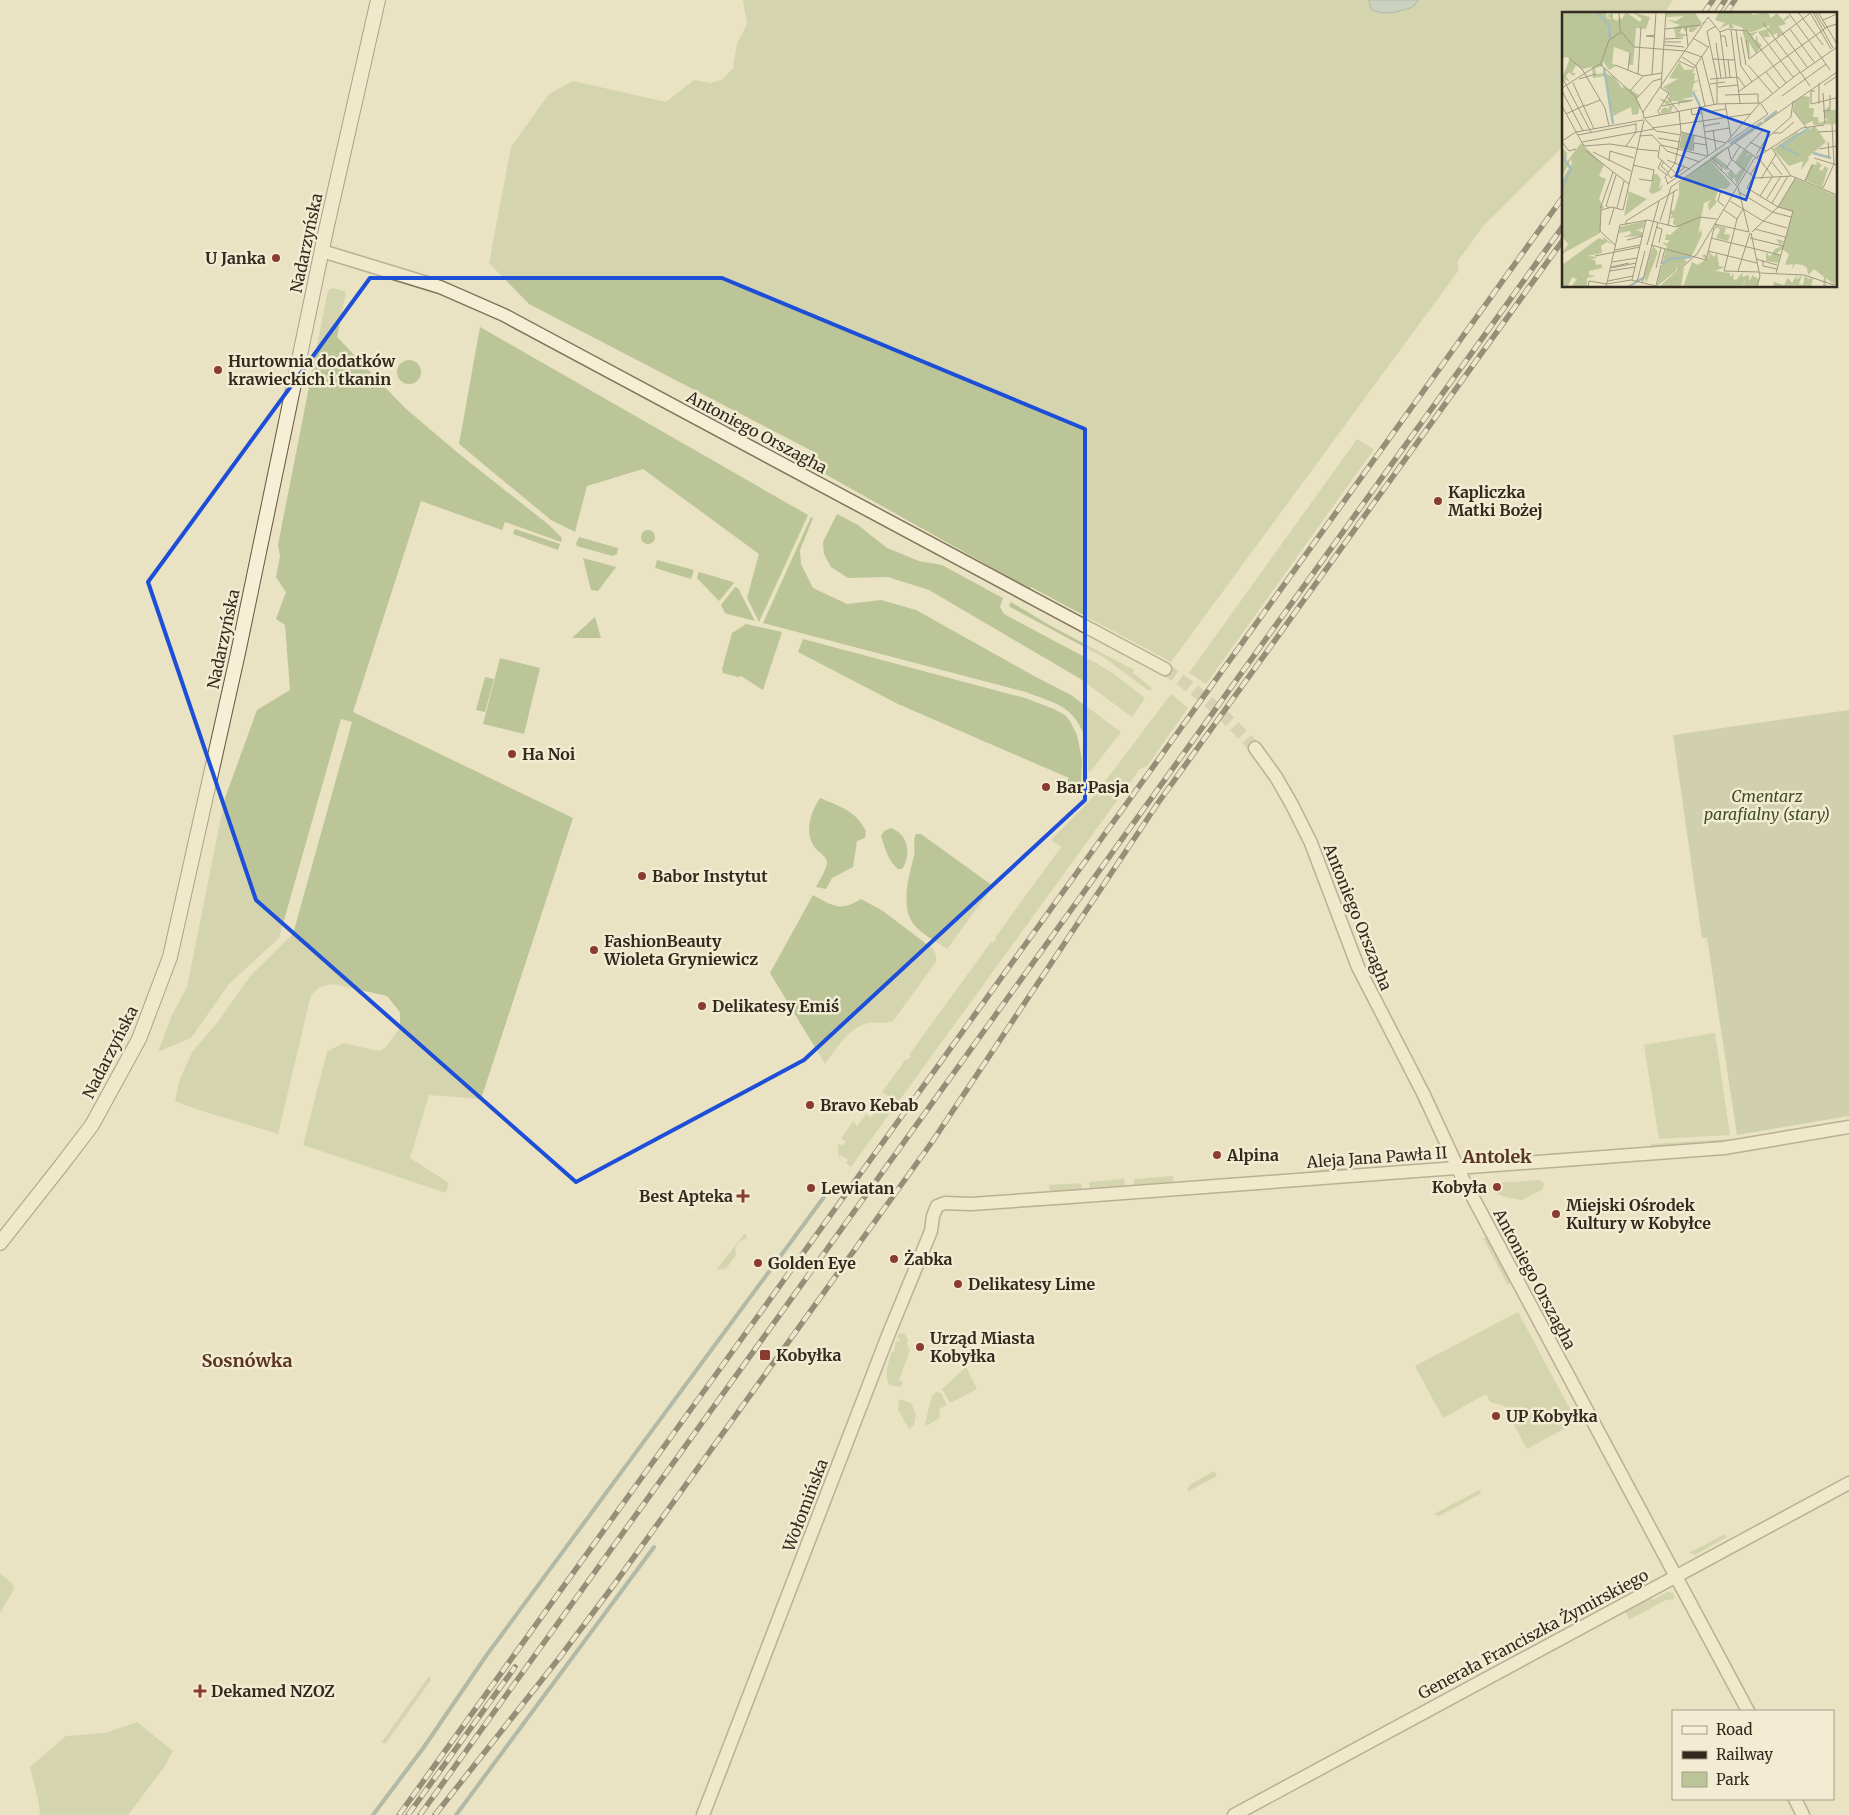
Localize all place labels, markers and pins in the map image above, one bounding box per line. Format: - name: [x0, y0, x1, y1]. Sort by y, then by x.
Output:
- place label: U Janka: [205, 248, 266, 268]
- marker: U Janka: [270, 252, 282, 264]
- place label: Hurtownia dodatków krawieckich i tkanin: [228, 351, 395, 389]
- marker: Hurtownia dodatków krawieckich i tkanin: [212, 364, 224, 376]
- place label: Kapliczka Matki Bożej: [1448, 482, 1543, 520]
- marker: Kapliczka Matki Bożej: [1432, 495, 1444, 507]
- place label: Ha Noi: [522, 744, 576, 764]
- marker: Ha Noi: [506, 748, 518, 760]
- place label: Bar Pasja: [1056, 777, 1129, 797]
- marker: Bar Pasja: [1040, 781, 1052, 793]
- place label: Babor Instytut: [652, 866, 768, 886]
- marker: Babor Instytut: [636, 870, 648, 882]
- place label: FashionBeauty Wioleta Gryniewicz: [603, 931, 758, 969]
- marker: FashionBeauty Wioleta Gryniewicz: [588, 944, 600, 956]
- place label: Delikatesy Emiś: [712, 996, 839, 1016]
- marker: Delikatesy Emiś: [696, 1000, 708, 1012]
- place label: Bravo Kebab: [820, 1095, 918, 1115]
- marker: Bravo Kebab: [804, 1099, 816, 1111]
- place label: Alpina: [1226, 1145, 1279, 1165]
- marker: Alpina: [1211, 1149, 1223, 1161]
- place label: Kobyła: [1432, 1177, 1487, 1197]
- place label: Lewiatan: [821, 1178, 895, 1198]
- marker: Kobyła: [1491, 1181, 1503, 1193]
- marker: Lewiatan: [805, 1182, 817, 1194]
- place label: Best Apteka: [639, 1186, 733, 1206]
- marker: Best Apteka: [737, 1190, 749, 1202]
- place label: Miejski Ośrodek Kultury w Kobyłce: [1566, 1195, 1711, 1233]
- marker: Miejski Ośrodek Kultury w Kobyłce: [1550, 1208, 1562, 1220]
- place label: Żabka: [904, 1249, 953, 1269]
- place label: Golden Eye: [768, 1253, 856, 1273]
- marker: Żabka: [888, 1253, 900, 1265]
- marker: Golden Eye: [752, 1257, 764, 1269]
- place label: Delikatesy Lime: [968, 1274, 1096, 1294]
- marker: Delikatesy Lime: [952, 1278, 964, 1290]
- place label: Urząd Miasta Kobyłka: [930, 1328, 1035, 1366]
- marker: Urząd Miasta Kobyłka: [914, 1341, 926, 1353]
- place label: Kobyłka: [776, 1345, 841, 1365]
- marker: Kobyłka: [758, 1348, 772, 1362]
- place label: UP Kobyłka: [1506, 1406, 1598, 1426]
- marker: UP Kobyłka: [1490, 1410, 1502, 1422]
- place label: Dekamed NZOZ: [211, 1681, 335, 1701]
- marker: Dekamed NZOZ: [193, 1684, 207, 1698]

